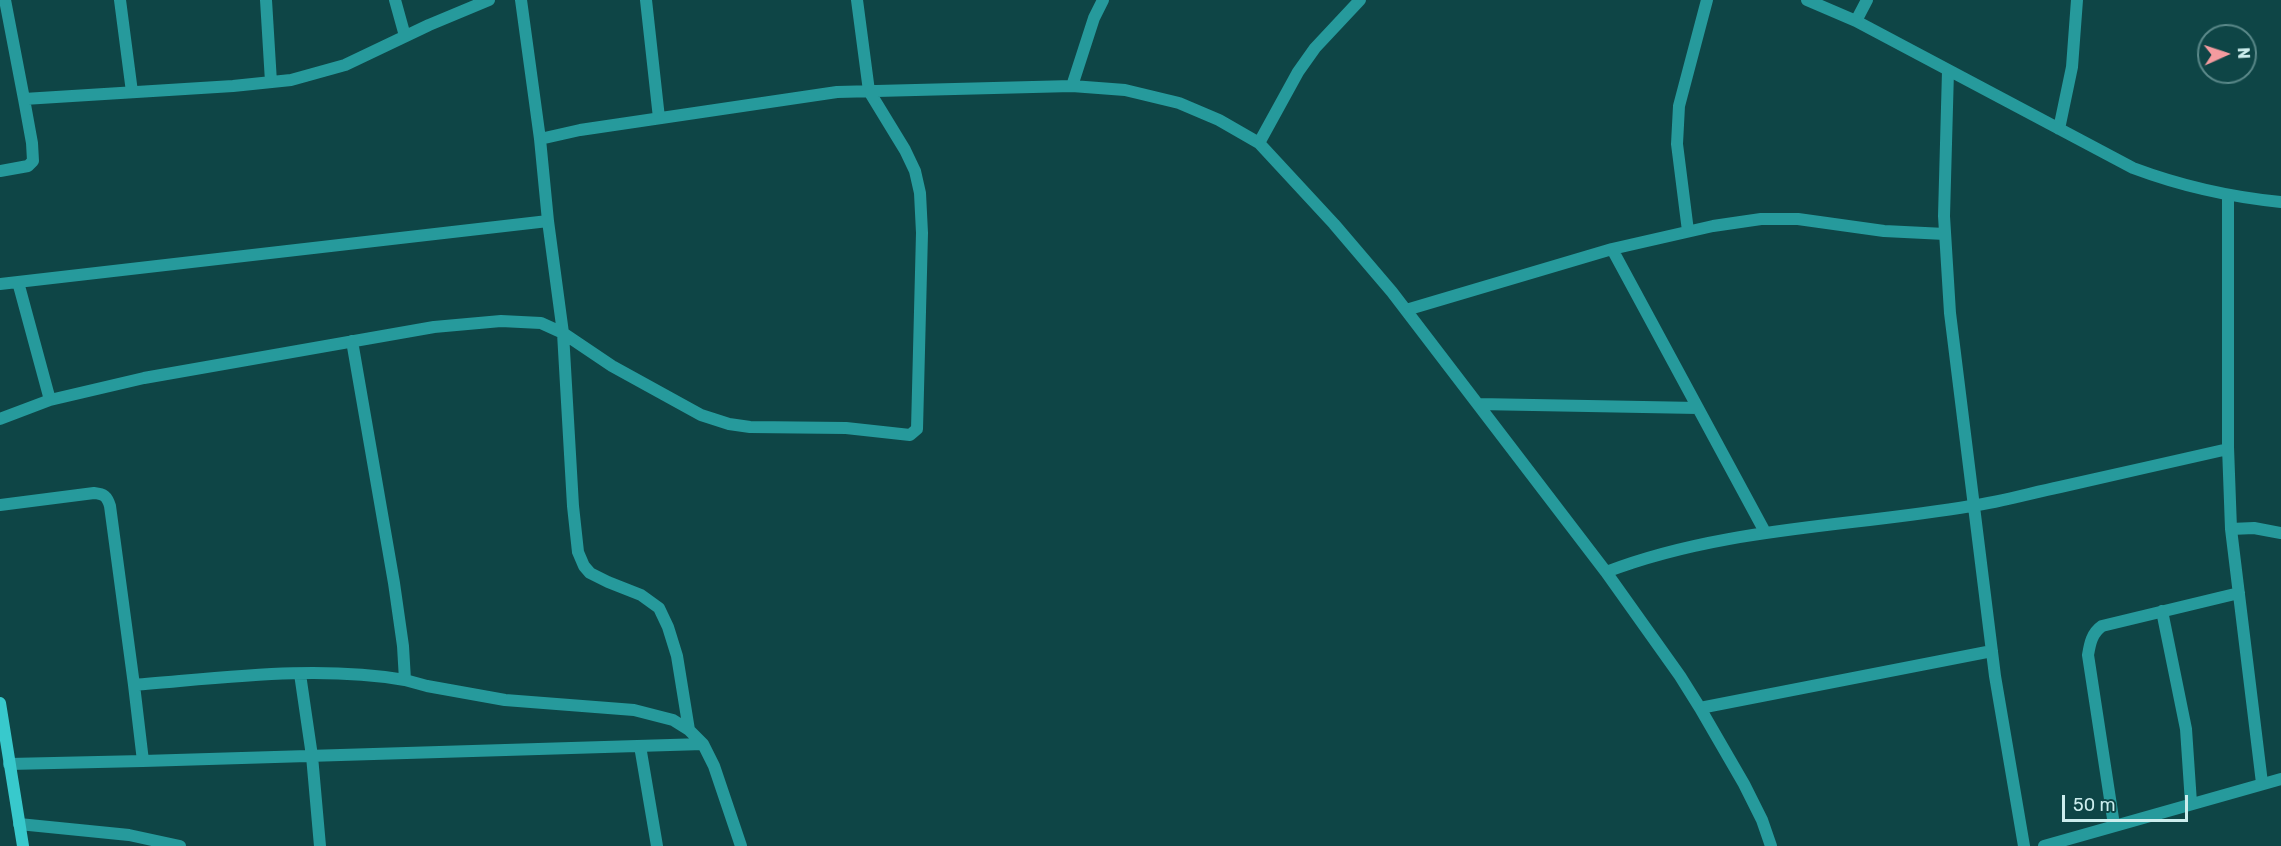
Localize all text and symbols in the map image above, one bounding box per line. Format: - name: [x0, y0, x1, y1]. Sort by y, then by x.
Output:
- north arrow: [2197, 24, 2257, 84]
- text: N: [2234, 47, 2253, 59]
- scale bar: [2065, 783, 2191, 821]
- text: 50 m: [2073, 794, 2116, 816]

